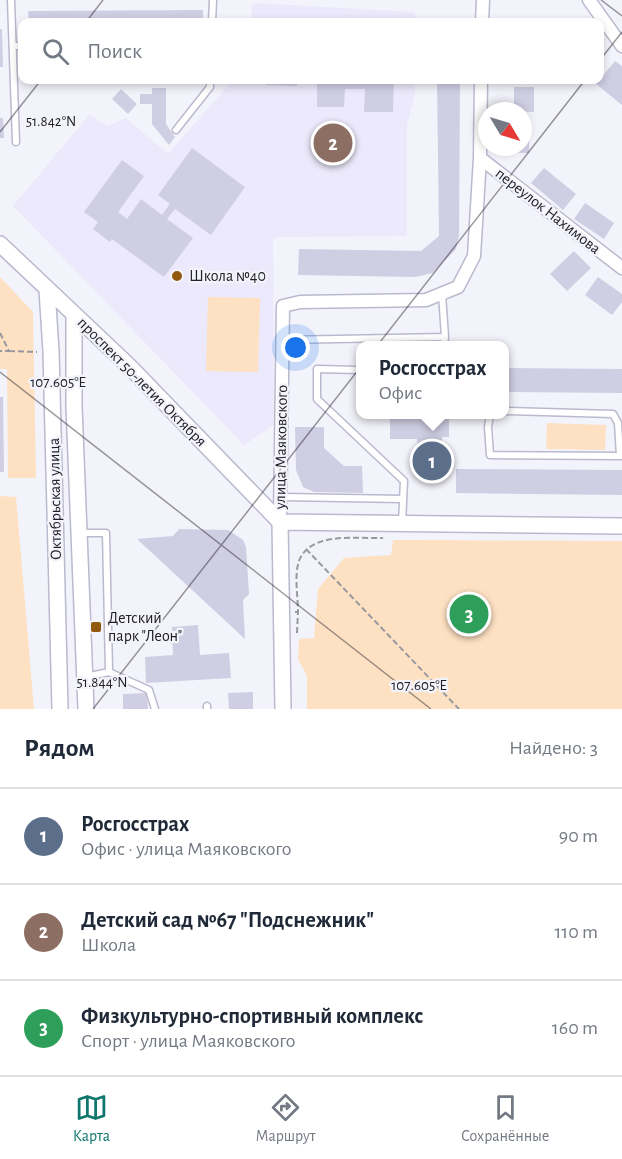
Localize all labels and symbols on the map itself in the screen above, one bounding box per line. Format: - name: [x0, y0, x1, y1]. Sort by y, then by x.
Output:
- north arrow: [478, 102, 532, 156]
- text: 51.842°N: [26, 114, 76, 129]
- pin: 2: [314, 120, 352, 166]
- street label: переулок Нахимова: [492, 165, 604, 258]
- place label: Школа №40: [189, 268, 266, 284]
- marker: Школа №40: [170, 269, 184, 283]
- street label: проспект 50-летия Октября: [74, 314, 210, 450]
- your location: [281, 333, 310, 362]
- text: 107.605°E: [30, 375, 86, 390]
- street label: улица Маяковского: [272, 385, 291, 510]
- street label: Октябрьская улица: [46, 438, 65, 560]
- pin: 1: [412, 438, 452, 484]
- pin: 3: [450, 592, 488, 636]
- place label: Детский парк "Леон": [108, 610, 182, 644]
- marker: Детский парк "Леон": [89, 620, 103, 634]
- text: 51.844°N: [76, 675, 128, 690]
- text: 107.605°E: [391, 678, 447, 693]

